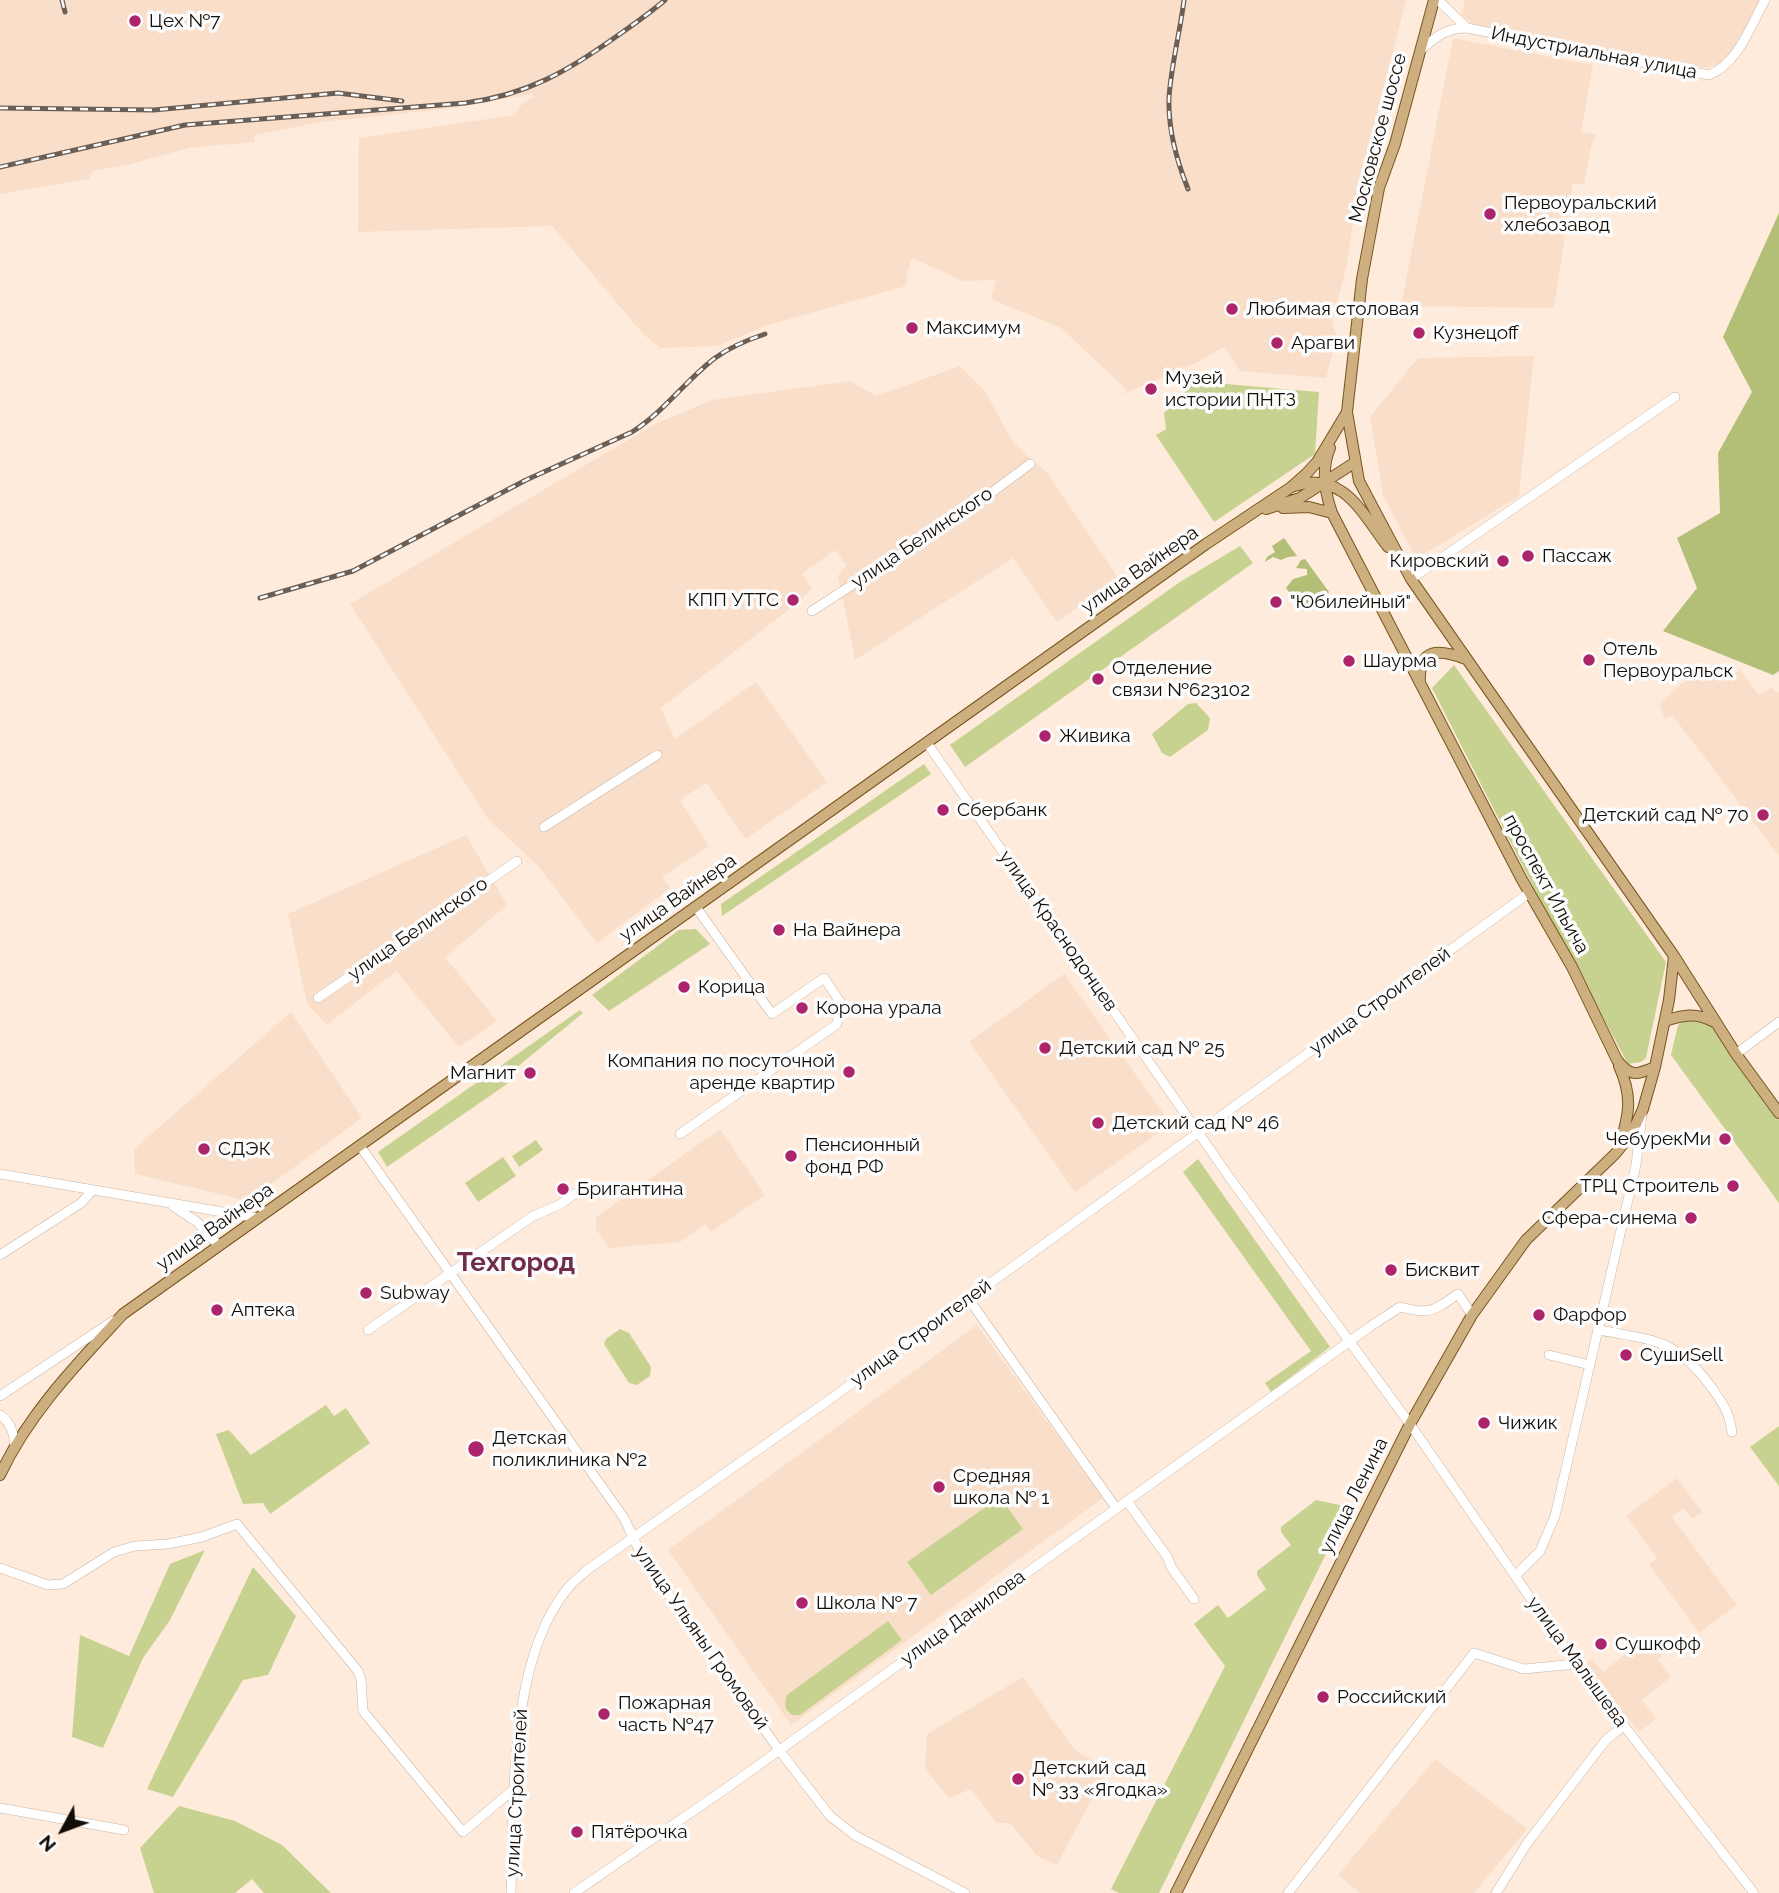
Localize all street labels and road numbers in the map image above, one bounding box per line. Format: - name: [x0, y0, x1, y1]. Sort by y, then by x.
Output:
- street label: Индустриальная улица: [1489, 22, 1699, 84]
- street label: Московское шоссе: [1344, 51, 1412, 225]
- street label: улица Белинского: [847, 482, 997, 594]
- street label: улица Вайнера: [1077, 521, 1203, 619]
- street label: проспект Ильича: [1498, 810, 1594, 958]
- street label: улица Краснодонцев: [994, 846, 1122, 1016]
- street label: улица Вайнера: [615, 849, 741, 947]
- street label: улица Белинского: [344, 872, 492, 986]
- street label: улица Строителей: [1305, 942, 1455, 1060]
- street label: улица Вайнера: [152, 1178, 278, 1276]
- street label: улица Строителей: [846, 1274, 996, 1392]
- street label: улица Ленина: [1315, 1434, 1393, 1558]
- street label: улица Ульяны Громовой: [629, 1542, 773, 1734]
- street label: улица Данилова: [896, 1565, 1030, 1671]
- street label: улица Малышева: [1522, 1592, 1632, 1732]
- street label: улица Строителей: [501, 1708, 533, 1878]

